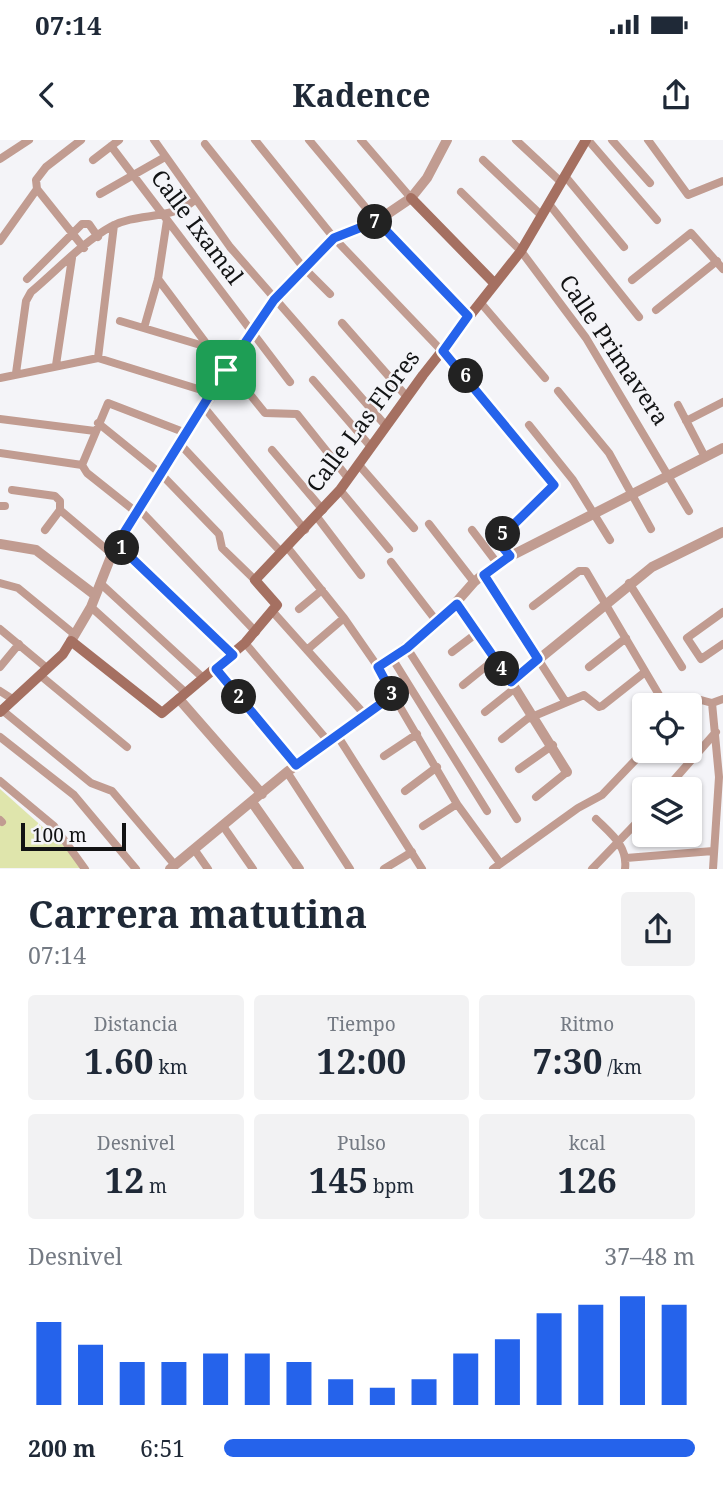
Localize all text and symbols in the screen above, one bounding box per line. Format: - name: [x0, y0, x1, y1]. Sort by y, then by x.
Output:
- text: 07:14: [35, 7, 102, 43]
- text: Kadence: [292, 73, 431, 116]
- icon: back: [28, 76, 66, 114]
- icon: share: [657, 76, 695, 114]
- street label: Calle Ixamal: [144, 162, 252, 290]
- pin: 7: [358, 204, 392, 240]
- text: 7: [369, 208, 380, 234]
- street label: Calle Primavera: [553, 268, 677, 431]
- pin: [196, 340, 256, 400]
- street label: Calle Las Flores: [298, 343, 426, 498]
- icon: arrive: [207, 351, 245, 389]
- pin: 6: [448, 358, 484, 394]
- text: 6: [460, 362, 471, 388]
- pin: 5: [486, 516, 520, 552]
- text: 5: [497, 520, 508, 546]
- pin: 1: [104, 530, 140, 566]
- text: 1: [116, 534, 127, 560]
- pin: 4: [484, 652, 520, 686]
- text: 4: [496, 655, 507, 681]
- pin: 3: [374, 676, 410, 712]
- pin: 2: [222, 680, 256, 714]
- text: 3: [386, 680, 397, 706]
- text: 2: [233, 683, 244, 709]
- map controls: [632, 693, 702, 847]
- button: locate: [632, 693, 702, 763]
- button: layers: [632, 777, 702, 847]
- scale bar: [21, 820, 126, 851]
- text: 100 m: [32, 822, 87, 848]
- text: Carrera matutina: [28, 887, 367, 939]
- button: share: [621, 892, 695, 966]
- text: 07:14: [28, 939, 86, 971]
- text: Distancia: [94, 1011, 178, 1037]
- text: Tiempo: [327, 1011, 396, 1037]
- text: Ritmo: [560, 1011, 614, 1037]
- text: 1.60: [84, 1037, 154, 1084]
- text: 12:00: [317, 1037, 406, 1084]
- text: 7:30: [532, 1037, 602, 1084]
- text: km: [154, 1054, 188, 1080]
- text: /km: [602, 1054, 642, 1080]
- text: Desnivel: [97, 1130, 175, 1156]
- text: Pulso: [337, 1130, 386, 1156]
- text: kcal: [569, 1130, 606, 1156]
- text: 12: [105, 1156, 144, 1203]
- text: 145: [309, 1156, 368, 1203]
- text: 126: [558, 1156, 617, 1203]
- text: m: [144, 1173, 167, 1199]
- text: bpm: [368, 1173, 414, 1199]
- text: Desnivel: [28, 1240, 122, 1272]
- text: 37–48 m: [604, 1240, 695, 1272]
- text: 200 m: [28, 1432, 96, 1464]
- text: 6:51: [140, 1432, 185, 1464]

